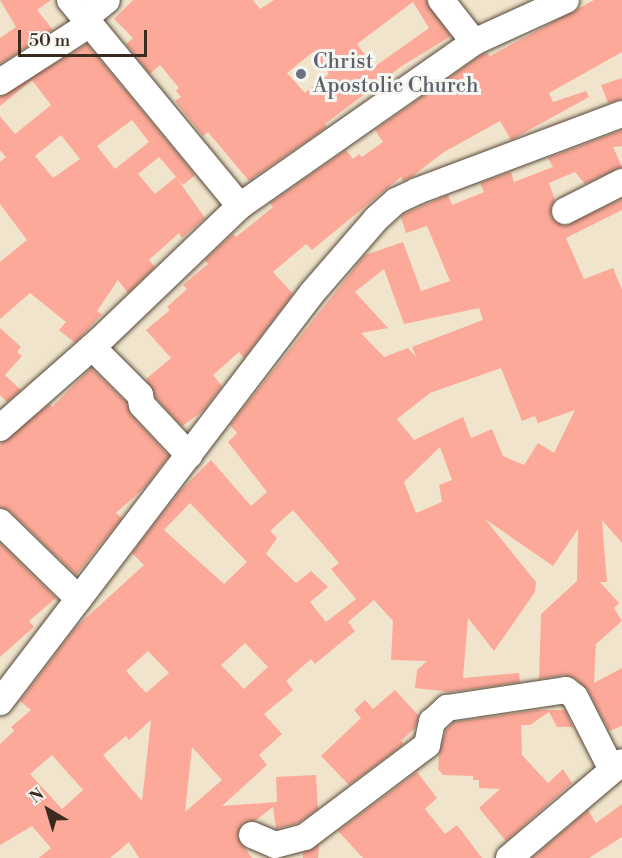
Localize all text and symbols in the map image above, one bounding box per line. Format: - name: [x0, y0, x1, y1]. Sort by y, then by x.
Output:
- scale bar: [21, 18, 150, 56]
- text: 50 m: [29, 29, 70, 52]
- place label: Christ Apostolic Church: [313, 49, 478, 99]
- marker: Christ Apostolic Church: [294, 67, 308, 81]
- north arrow: [18, 780, 78, 840]
- text: N: [26, 784, 48, 808]

